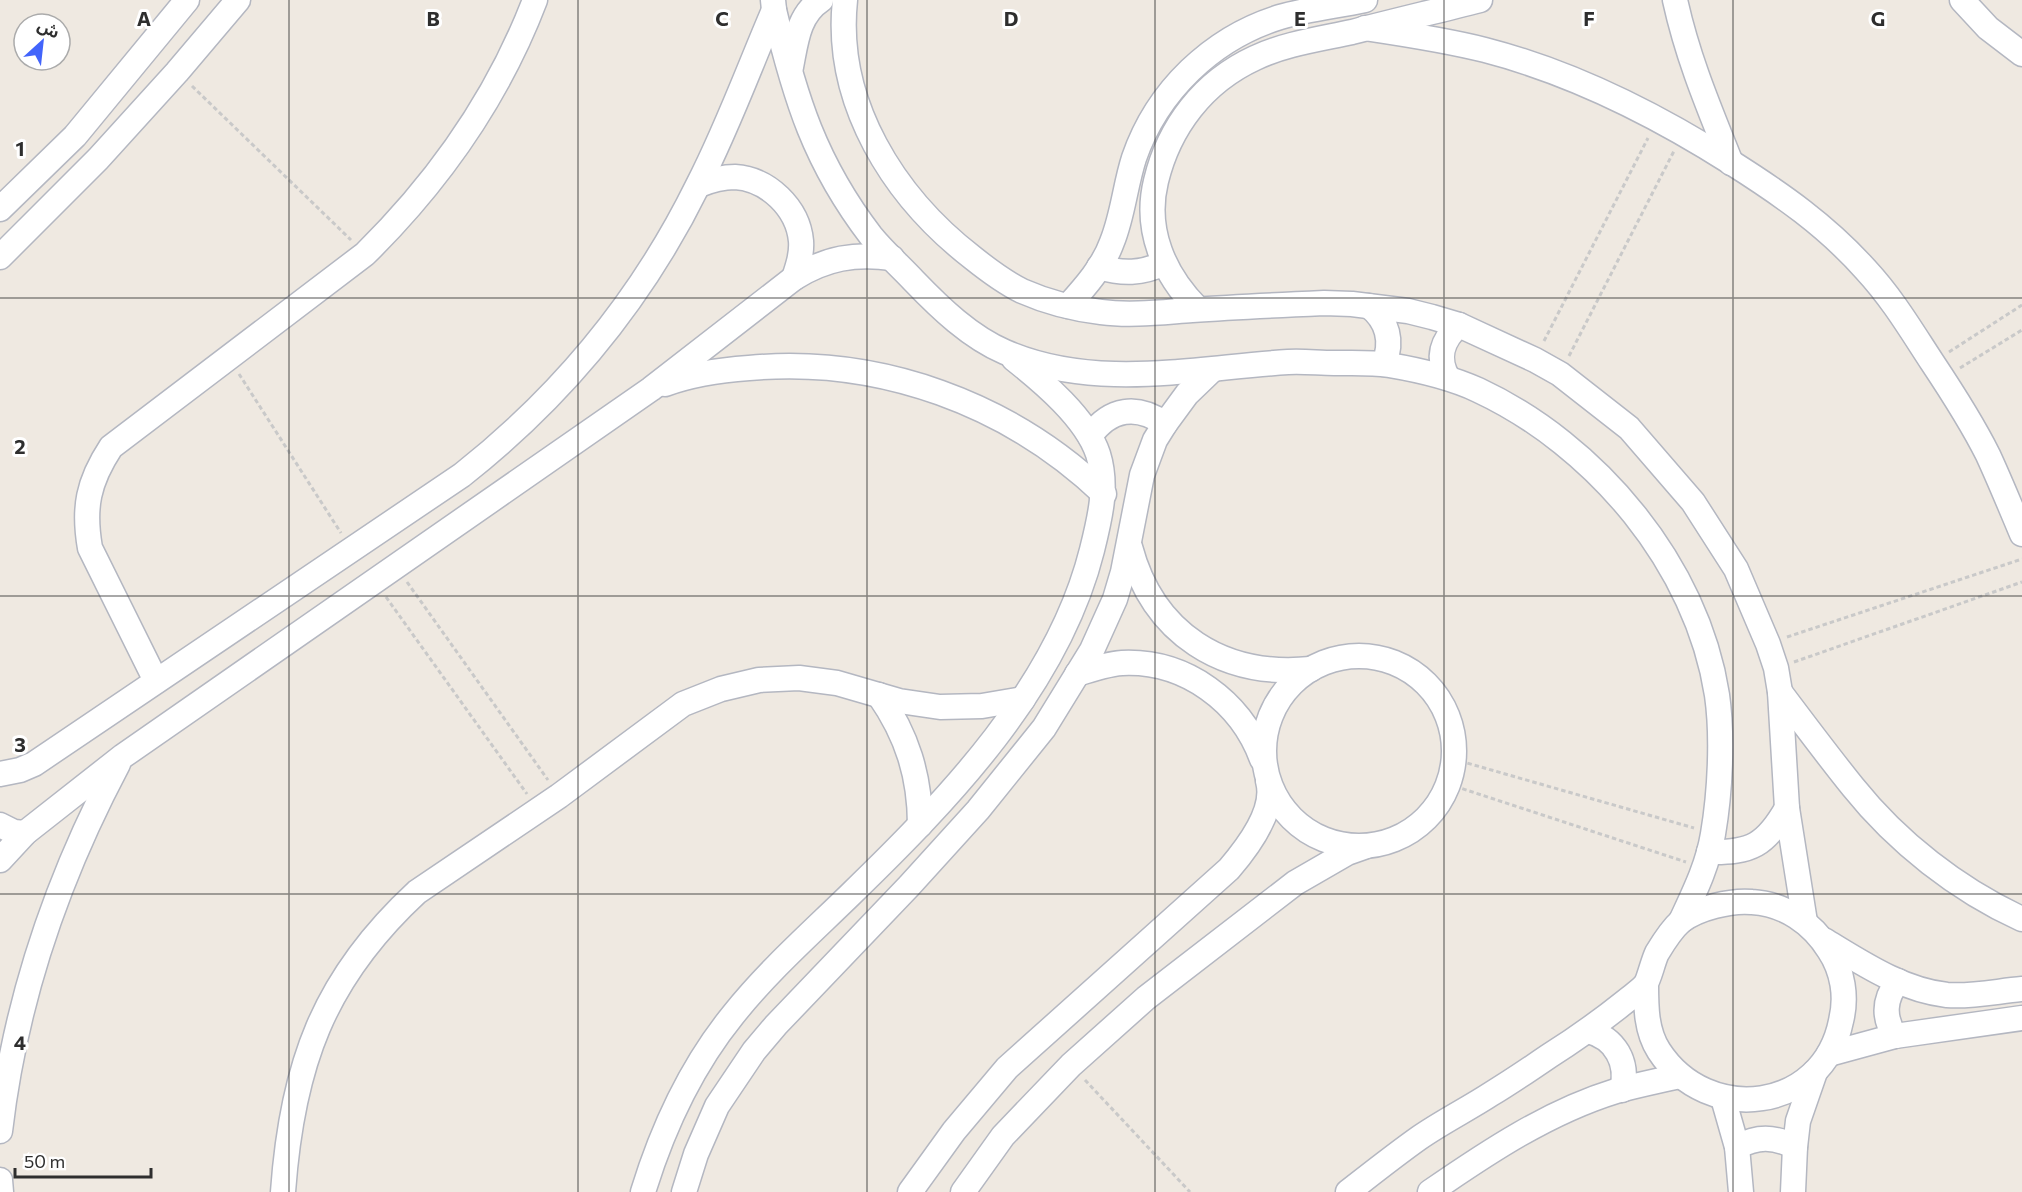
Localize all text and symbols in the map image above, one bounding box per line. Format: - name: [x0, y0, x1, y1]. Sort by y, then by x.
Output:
- text: A: [137, 6, 151, 30]
- text: B: [426, 6, 440, 30]
- text: C: [715, 6, 729, 30]
- text: D: [1004, 6, 1018, 30]
- text: E: [1294, 6, 1306, 30]
- text: F: [1583, 6, 1595, 30]
- text: G: [1871, 6, 1885, 30]
- north arrow: [12, 12, 72, 72]
- text: ش: [35, 15, 63, 43]
- text: 1: [15, 136, 25, 160]
- text: 2: [14, 434, 26, 458]
- text: 3: [14, 732, 26, 756]
- text: 4: [14, 1030, 26, 1054]
- scale bar: [15, 1141, 152, 1179]
- text: 50 m: [24, 1150, 65, 1172]

